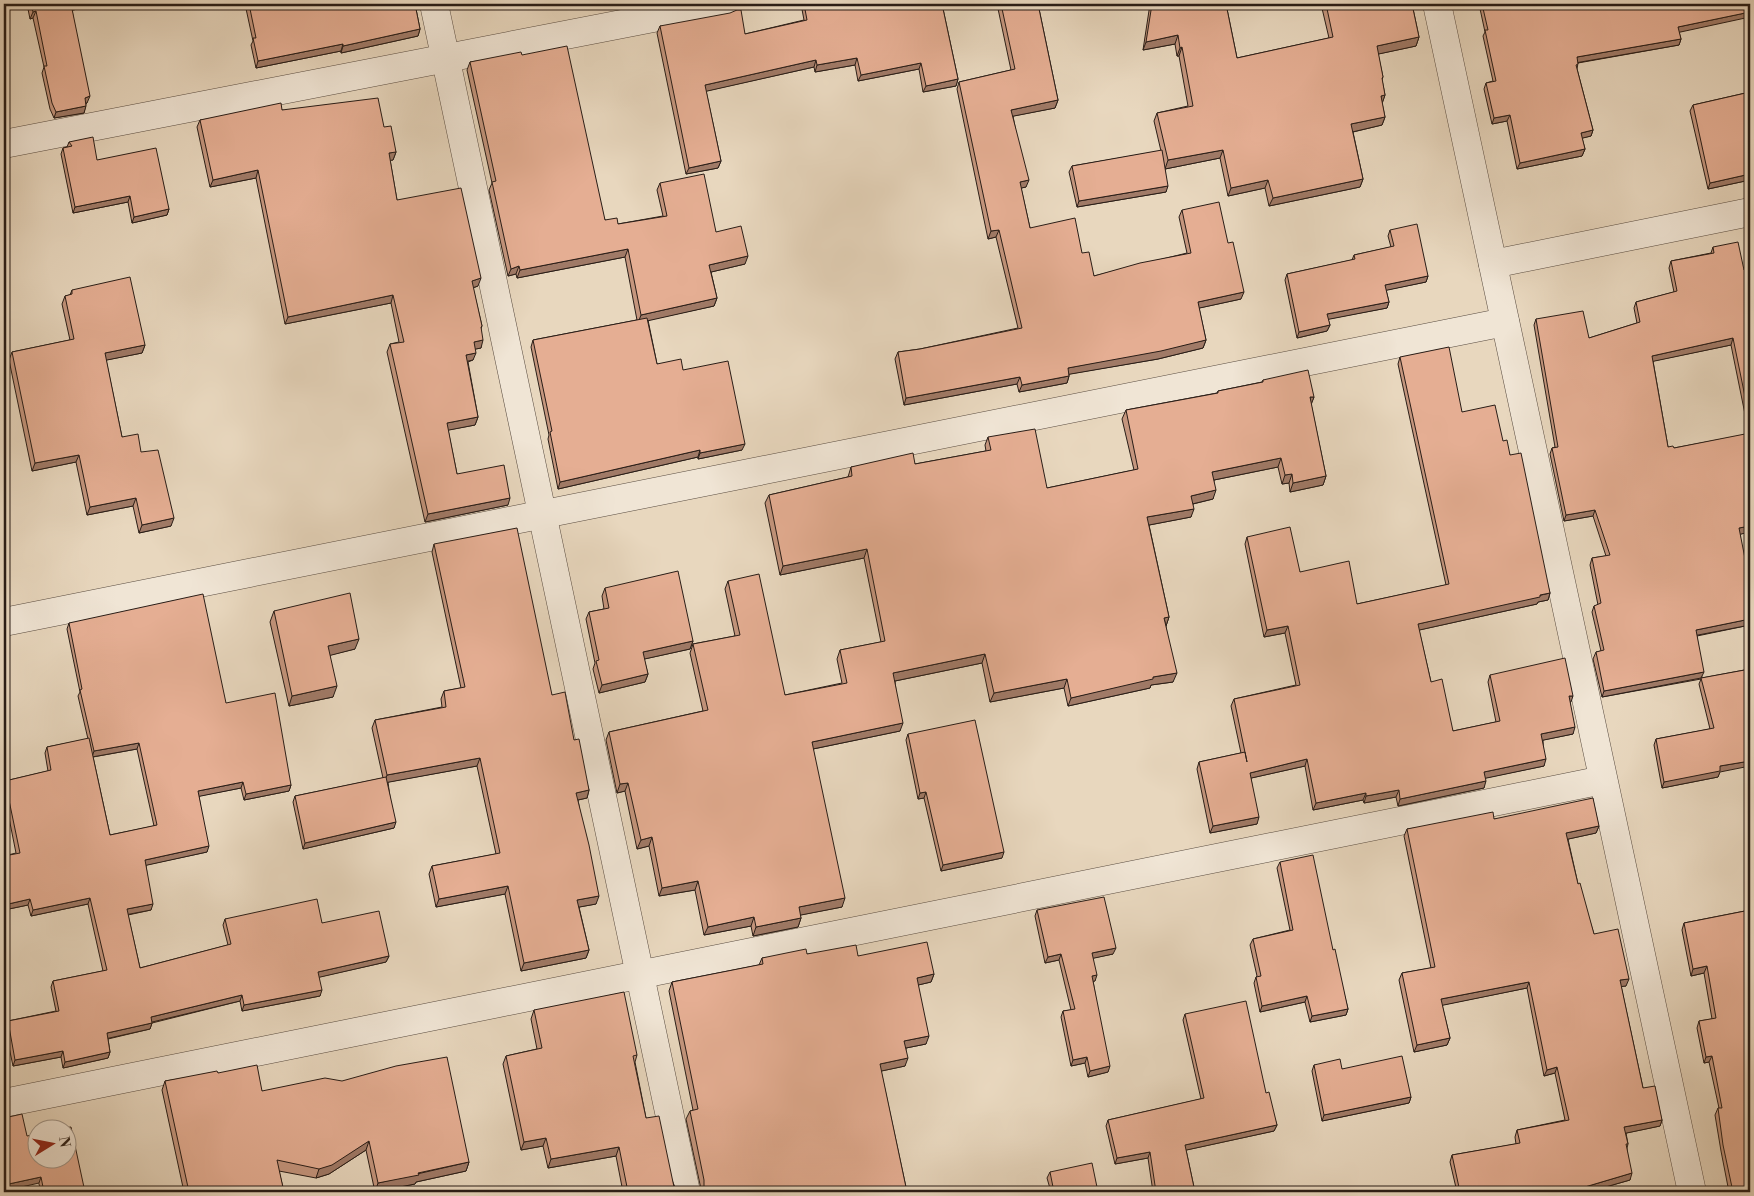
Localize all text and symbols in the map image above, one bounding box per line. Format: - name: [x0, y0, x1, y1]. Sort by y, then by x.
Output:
- north arrow: [28, 1118, 78, 1168]
- text: N: [54, 1135, 74, 1149]

